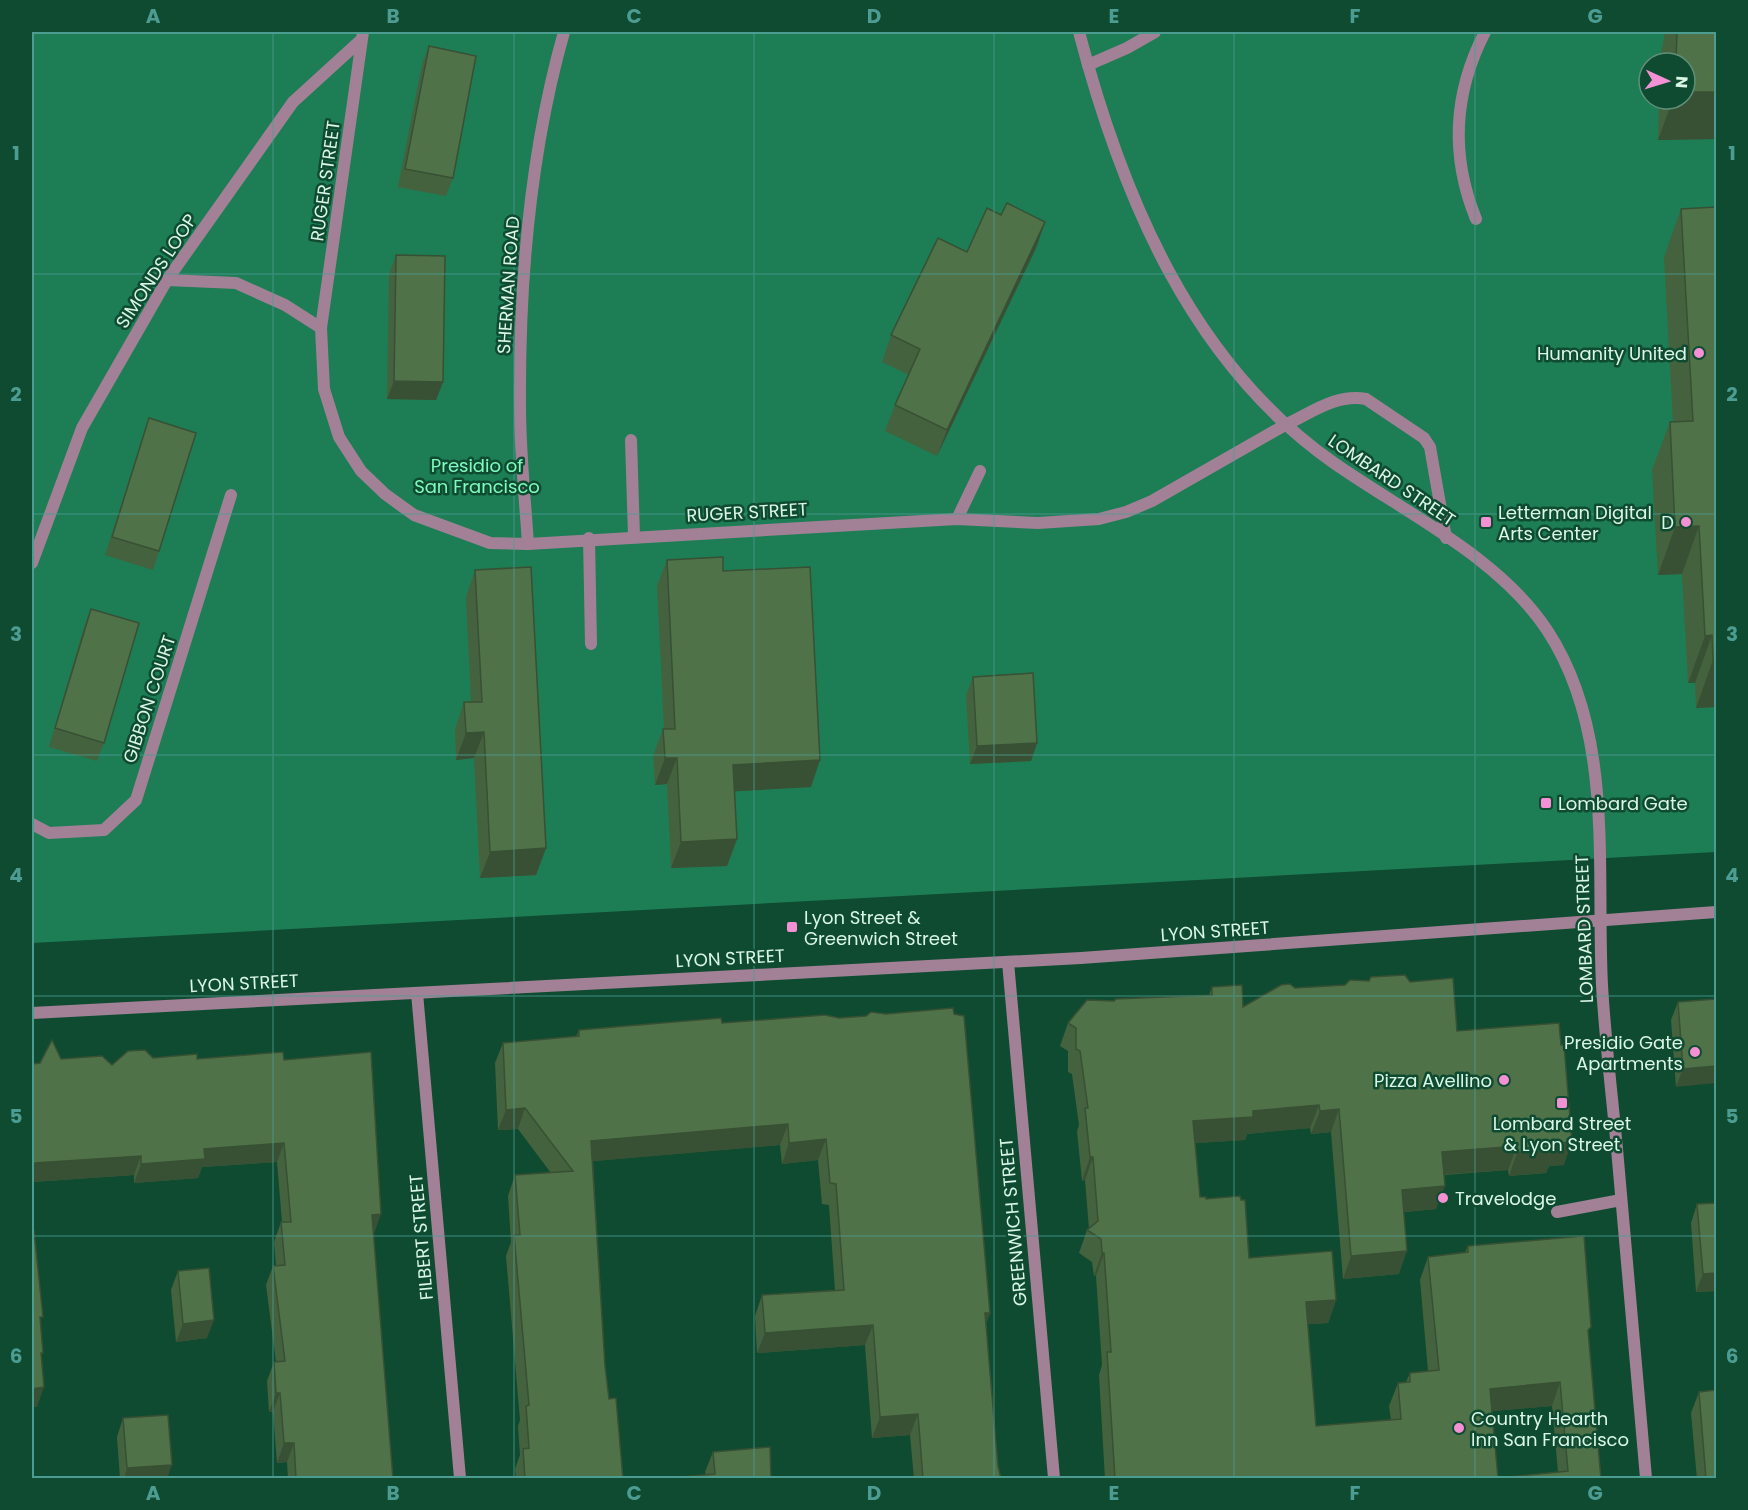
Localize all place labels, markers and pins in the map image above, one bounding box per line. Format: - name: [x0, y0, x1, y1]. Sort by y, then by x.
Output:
- place label: Humanity United: [1537, 341, 1687, 366]
- marker: Humanity United: [1692, 346, 1706, 360]
- place label: Letterman Digital Arts Center: [1498, 500, 1652, 546]
- place label: D: [1661, 510, 1674, 535]
- marker: Letterman Digital Arts Center: [1479, 515, 1493, 529]
- marker: D: [1679, 515, 1693, 529]
- place label: Lombard Gate: [1558, 791, 1688, 816]
- marker: Lombard Gate: [1539, 796, 1553, 810]
- place label: Lyon Street & Greenwich Street: [804, 905, 958, 951]
- marker: Lyon Street & Greenwich Street: [785, 920, 799, 934]
- place label: Presidio Gate Apartments: [1564, 1030, 1683, 1076]
- marker: Presidio Gate Apartments: [1688, 1045, 1702, 1059]
- place label: Pizza Avellino: [1374, 1068, 1492, 1093]
- marker: Pizza Avellino: [1497, 1073, 1511, 1087]
- marker: Lombard Street & Lyon Street: [1555, 1096, 1569, 1110]
- place label: Lombard Street & Lyon Street: [1493, 1111, 1631, 1157]
- place label: Travelodge: [1455, 1186, 1556, 1211]
- marker: Travelodge: [1436, 1191, 1450, 1205]
- place label: Country Hearth Inn San Francisco: [1471, 1406, 1629, 1452]
- marker: Country Hearth Inn San Francisco: [1452, 1421, 1466, 1435]

